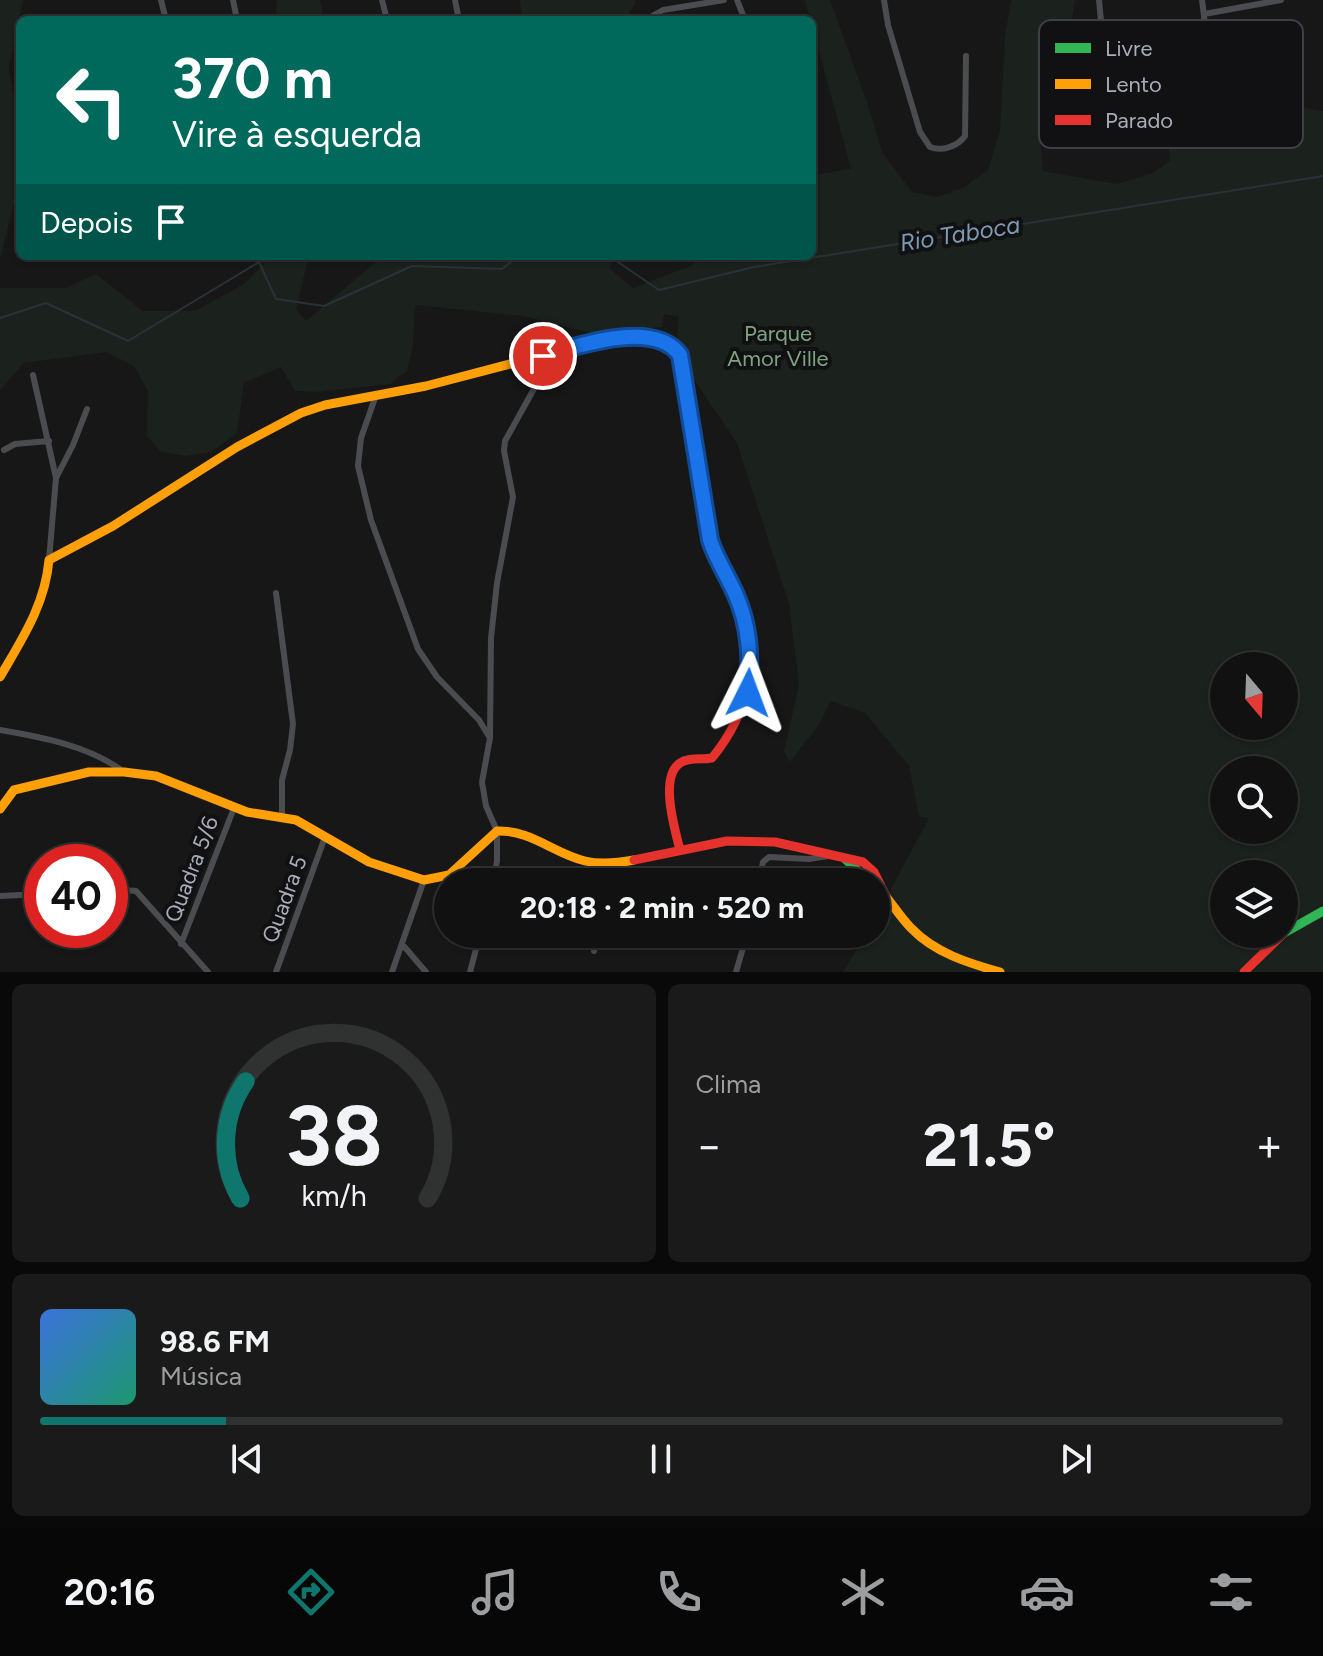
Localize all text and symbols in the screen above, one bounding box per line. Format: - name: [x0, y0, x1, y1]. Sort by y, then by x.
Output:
- legend: [1039, 20, 1303, 148]
- text: Livre: [1105, 35, 1152, 62]
- text: 370 m: [172, 45, 333, 112]
- icon: left: [40, 48, 144, 152]
- text: Lento: [1105, 71, 1162, 98]
- text: Parado: [1105, 107, 1173, 134]
- text: Vire à esquerda: [172, 113, 422, 156]
- icon: arrive: [149, 200, 193, 244]
- text: Depois: [40, 204, 133, 241]
- water label: Rio Taboca: [898, 210, 1022, 257]
- park label: Parque Amor Ville: [727, 320, 829, 372]
- pin: [509, 322, 577, 390]
- icon: arrive: [521, 334, 565, 378]
- position arrow: [706, 651, 790, 735]
- north arrow: [1210, 652, 1298, 740]
- map controls: [1210, 652, 1298, 948]
- button: search: [1210, 756, 1298, 844]
- street label: Quadra 5/6: [159, 812, 224, 926]
- speed limit sign: 40: [24, 844, 128, 948]
- street label: Quadra 5: [256, 852, 313, 946]
- button: layers: [1210, 860, 1298, 948]
- text: 20:18 · 2 min · 520 m: [520, 889, 804, 926]
- text: Clima: [696, 1068, 761, 1100]
- text: 38: [285, 1086, 382, 1186]
- text: 21.5°: [923, 1109, 1055, 1181]
- text: −: [696, 1119, 723, 1172]
- text: +: [1256, 1119, 1283, 1172]
- text: km/h: [301, 1179, 366, 1213]
- text: 98.6 FM: [160, 1323, 270, 1360]
- text: Música: [160, 1360, 242, 1392]
- icon: previous: [225, 1437, 269, 1481]
- icon: pause: [639, 1437, 683, 1481]
- icon: next: [1054, 1437, 1098, 1481]
- icon: directions: [283, 1564, 339, 1620]
- icon: music: [467, 1564, 523, 1620]
- icon: phone: [651, 1564, 707, 1620]
- icon: climate: [835, 1564, 891, 1620]
- icon: car: [1019, 1564, 1075, 1620]
- icon: filters: [1203, 1564, 1259, 1620]
- text: 20:16: [64, 1571, 155, 1614]

